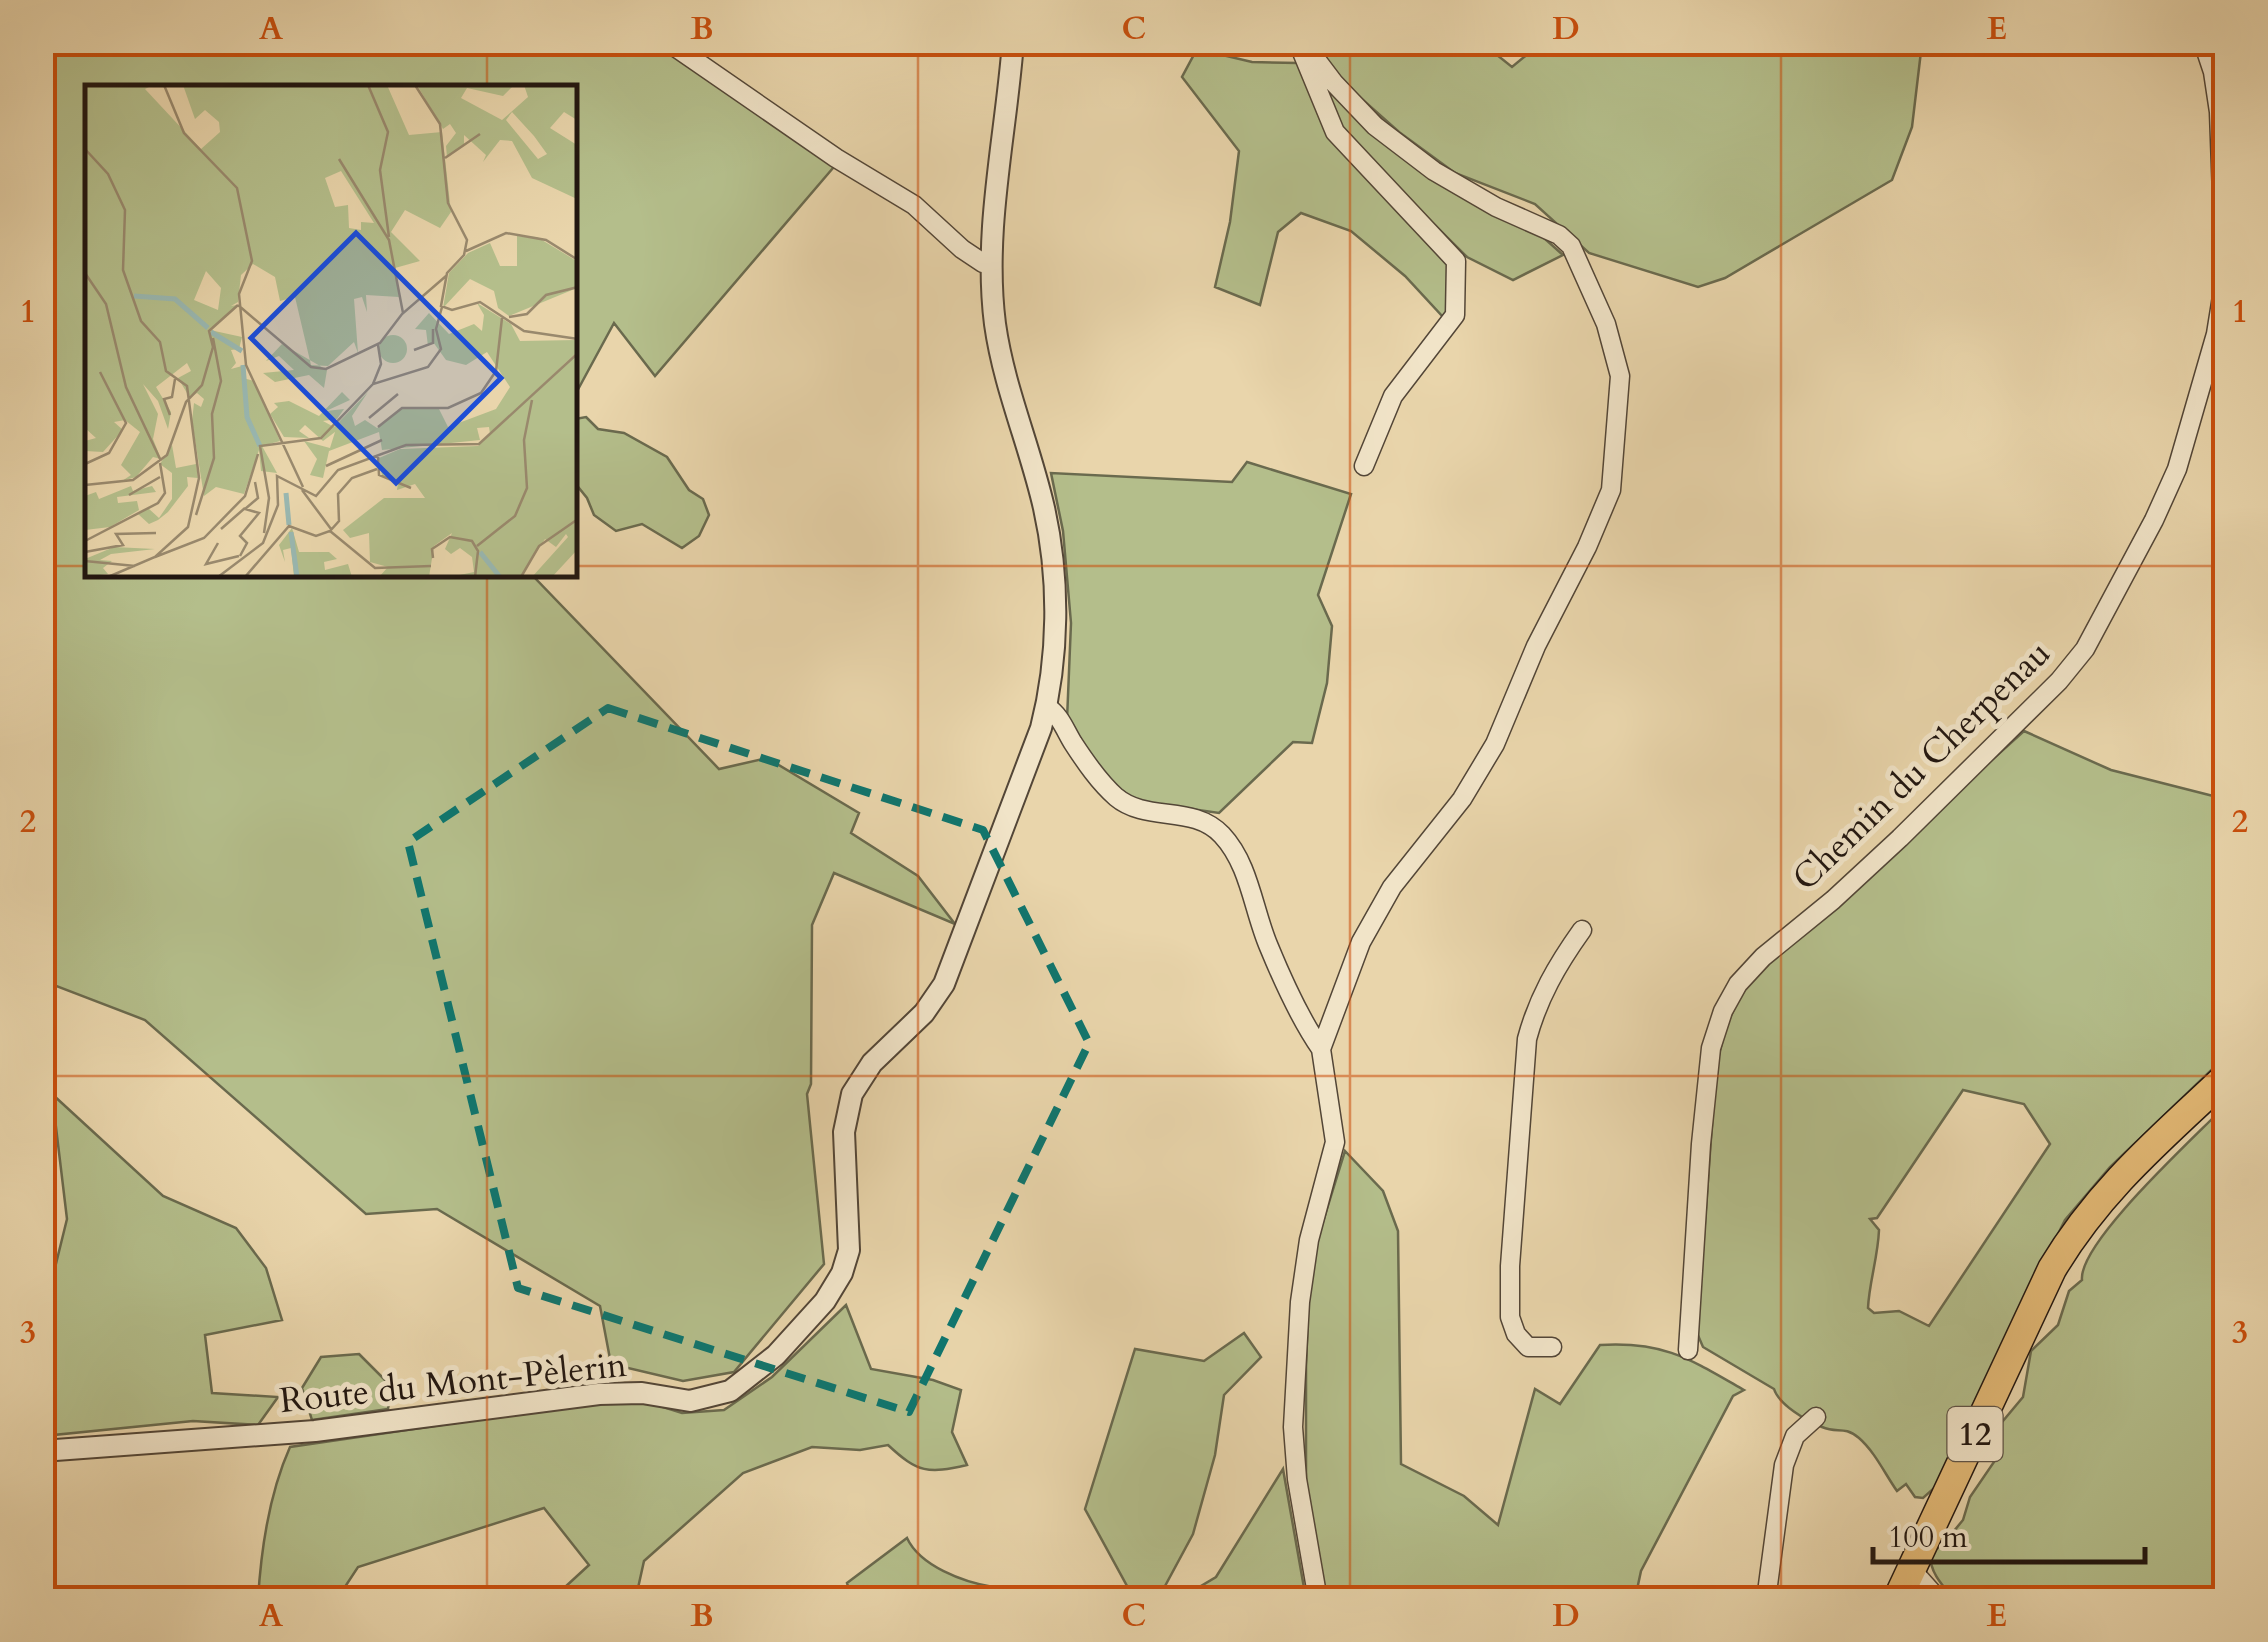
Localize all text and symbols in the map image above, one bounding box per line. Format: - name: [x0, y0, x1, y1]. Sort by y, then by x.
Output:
- text: A: [259, 7, 283, 51]
- text: B: [690, 7, 714, 51]
- text: C: [1122, 7, 1146, 51]
- text: D: [1552, 7, 1580, 51]
- text: E: [1987, 7, 2007, 51]
- inset map: [85, 85, 578, 578]
- text: 1: [20, 290, 36, 334]
- text: 1: [2232, 290, 2248, 334]
- street label: Chemin du Cherpenau: [1782, 630, 2061, 901]
- text: 2: [20, 800, 36, 844]
- text: 2: [2232, 800, 2248, 844]
- text: 3: [20, 1311, 36, 1355]
- text: 3: [2232, 1311, 2248, 1355]
- street label: Route du Mont-Pèlerin: [277, 1341, 629, 1425]
- road number: 12: [1948, 1407, 2002, 1461]
- scale bar: [1873, 1502, 2146, 1564]
- text: 100 m: [1888, 1517, 1968, 1558]
- text: A: [259, 1594, 283, 1638]
- text: B: [690, 1594, 714, 1638]
- text: C: [1122, 1594, 1146, 1638]
- text: D: [1552, 1594, 1580, 1638]
- text: E: [1987, 1594, 2007, 1638]

